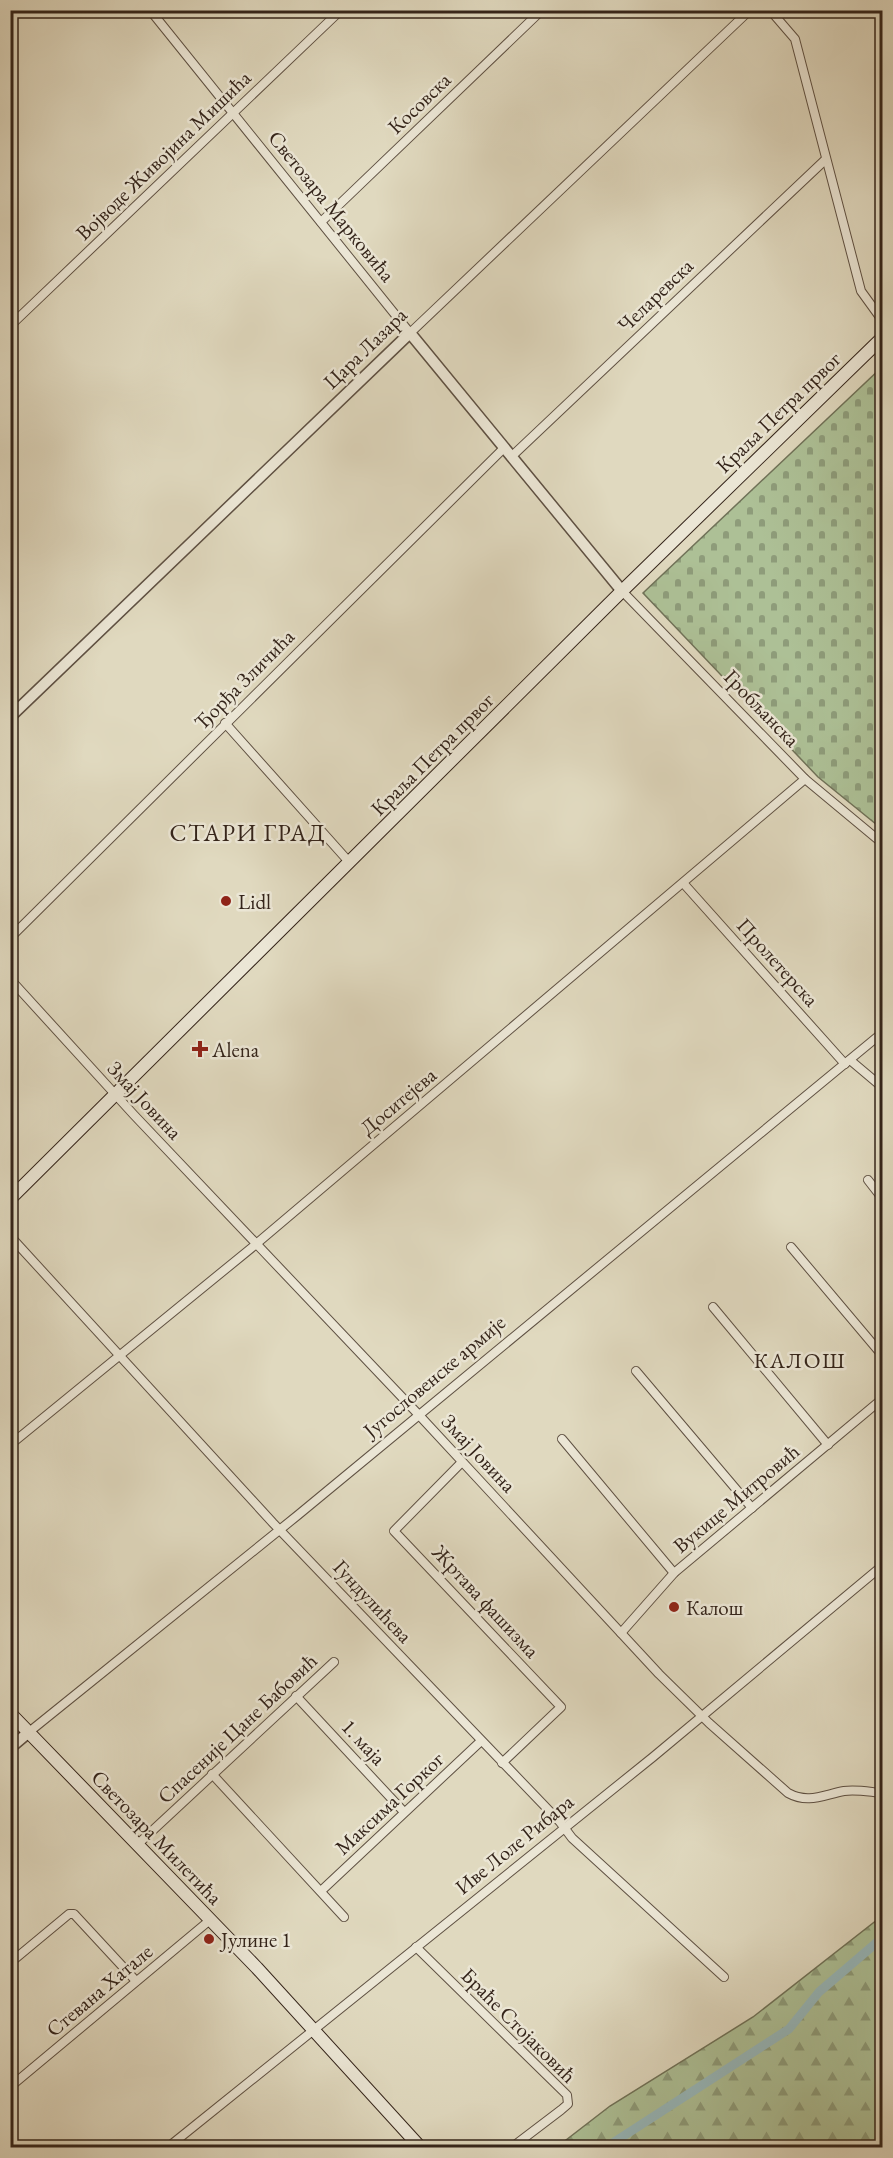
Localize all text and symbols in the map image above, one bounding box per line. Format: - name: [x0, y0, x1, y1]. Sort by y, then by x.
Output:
- street label: Војводе Живојина Мишића: [70, 64, 257, 246]
- street label: Косовска: [382, 66, 457, 140]
- street label: Светозара Марковића: [263, 125, 402, 288]
- street label: Челаревска: [611, 252, 699, 338]
- street label: Цара Лазара: [317, 301, 413, 395]
- street label: Краља Петра првог: [710, 345, 847, 478]
- street label: Ђорђа Зличића: [188, 623, 300, 735]
- street label: Гробљанска: [718, 663, 806, 753]
- street label: Краља Петра првог: [365, 686, 500, 821]
- district label: СТАРИ ГРАД: [169, 817, 327, 848]
- place label: Lidl: [238, 888, 271, 915]
- marker: Lidl: [219, 894, 233, 908]
- street label: Пролетерска: [731, 912, 825, 1013]
- place label: Alena: [211, 1036, 260, 1063]
- marker: Alena: [193, 1042, 207, 1056]
- street label: Змај Јовина: [102, 1055, 189, 1145]
- street label: Доситејева: [354, 1061, 442, 1141]
- street label: Југословенске армије: [356, 1309, 511, 1445]
- district label: КАЛОШ: [754, 1346, 846, 1375]
- street label: Змај Јовина: [436, 1408, 523, 1498]
- street label: Вукице Митровић: [667, 1437, 805, 1559]
- street label: Жртава фашизма: [426, 1538, 546, 1664]
- street label: Гундулићева: [327, 1554, 419, 1649]
- place label: Калош: [686, 1594, 744, 1621]
- marker: Калош: [667, 1600, 681, 1614]
- street label: Спасеније Цане Бабовић: [151, 1647, 323, 1809]
- street label: 1. маја: [336, 1713, 393, 1771]
- street label: Максима Горког: [329, 1745, 450, 1860]
- street label: Светозара Милетића: [86, 1764, 229, 1911]
- street label: Иве Лоле Рибара: [449, 1788, 579, 1900]
- place label: Јулине 1: [219, 1926, 291, 1953]
- marker: Јулине 1: [202, 1932, 216, 1946]
- street label: Стевана Хатале: [40, 1938, 158, 2042]
- street label: Браће Стојаковић: [456, 1962, 583, 2089]

